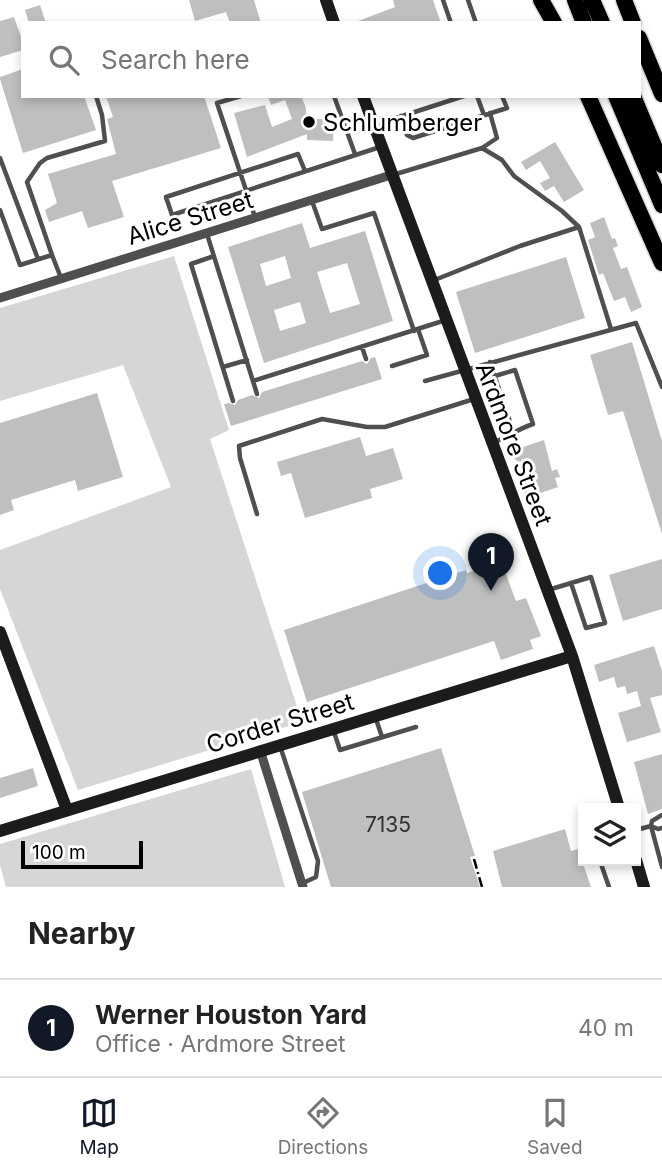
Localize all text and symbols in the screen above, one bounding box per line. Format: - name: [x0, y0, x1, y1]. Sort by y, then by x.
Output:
- search box: [21, 21, 641, 98]
- icon: search: [45, 41, 83, 79]
- text: Search here: [101, 44, 250, 75]
- place label: Schlumberger: [323, 108, 482, 137]
- marker: Schlumberger: [301, 114, 317, 130]
- street label: Alice Street: [123, 185, 257, 251]
- street label: Ardmore Street: [470, 358, 558, 530]
- pin: 1: [468, 533, 514, 591]
- your location: [423, 556, 457, 590]
- street label: Corder Street: [203, 687, 357, 759]
- map controls: [578, 803, 641, 866]
- button: layers: [578, 803, 641, 866]
- house number: 7135: [365, 812, 411, 837]
- scale bar: [21, 838, 144, 870]
- text: 100 m: [32, 841, 86, 864]
- text: Nearby: [28, 915, 136, 951]
- text: Werner Houston Yard: [95, 999, 367, 1030]
- text: 1: [46, 1014, 56, 1042]
- text: 40 m: [578, 1014, 634, 1042]
- text: Office · Ardmore Street: [95, 1030, 346, 1058]
- tab: Map: [79, 1094, 119, 1159]
- tab: Directions: [278, 1094, 368, 1159]
- tab: Saved: [527, 1094, 583, 1159]

